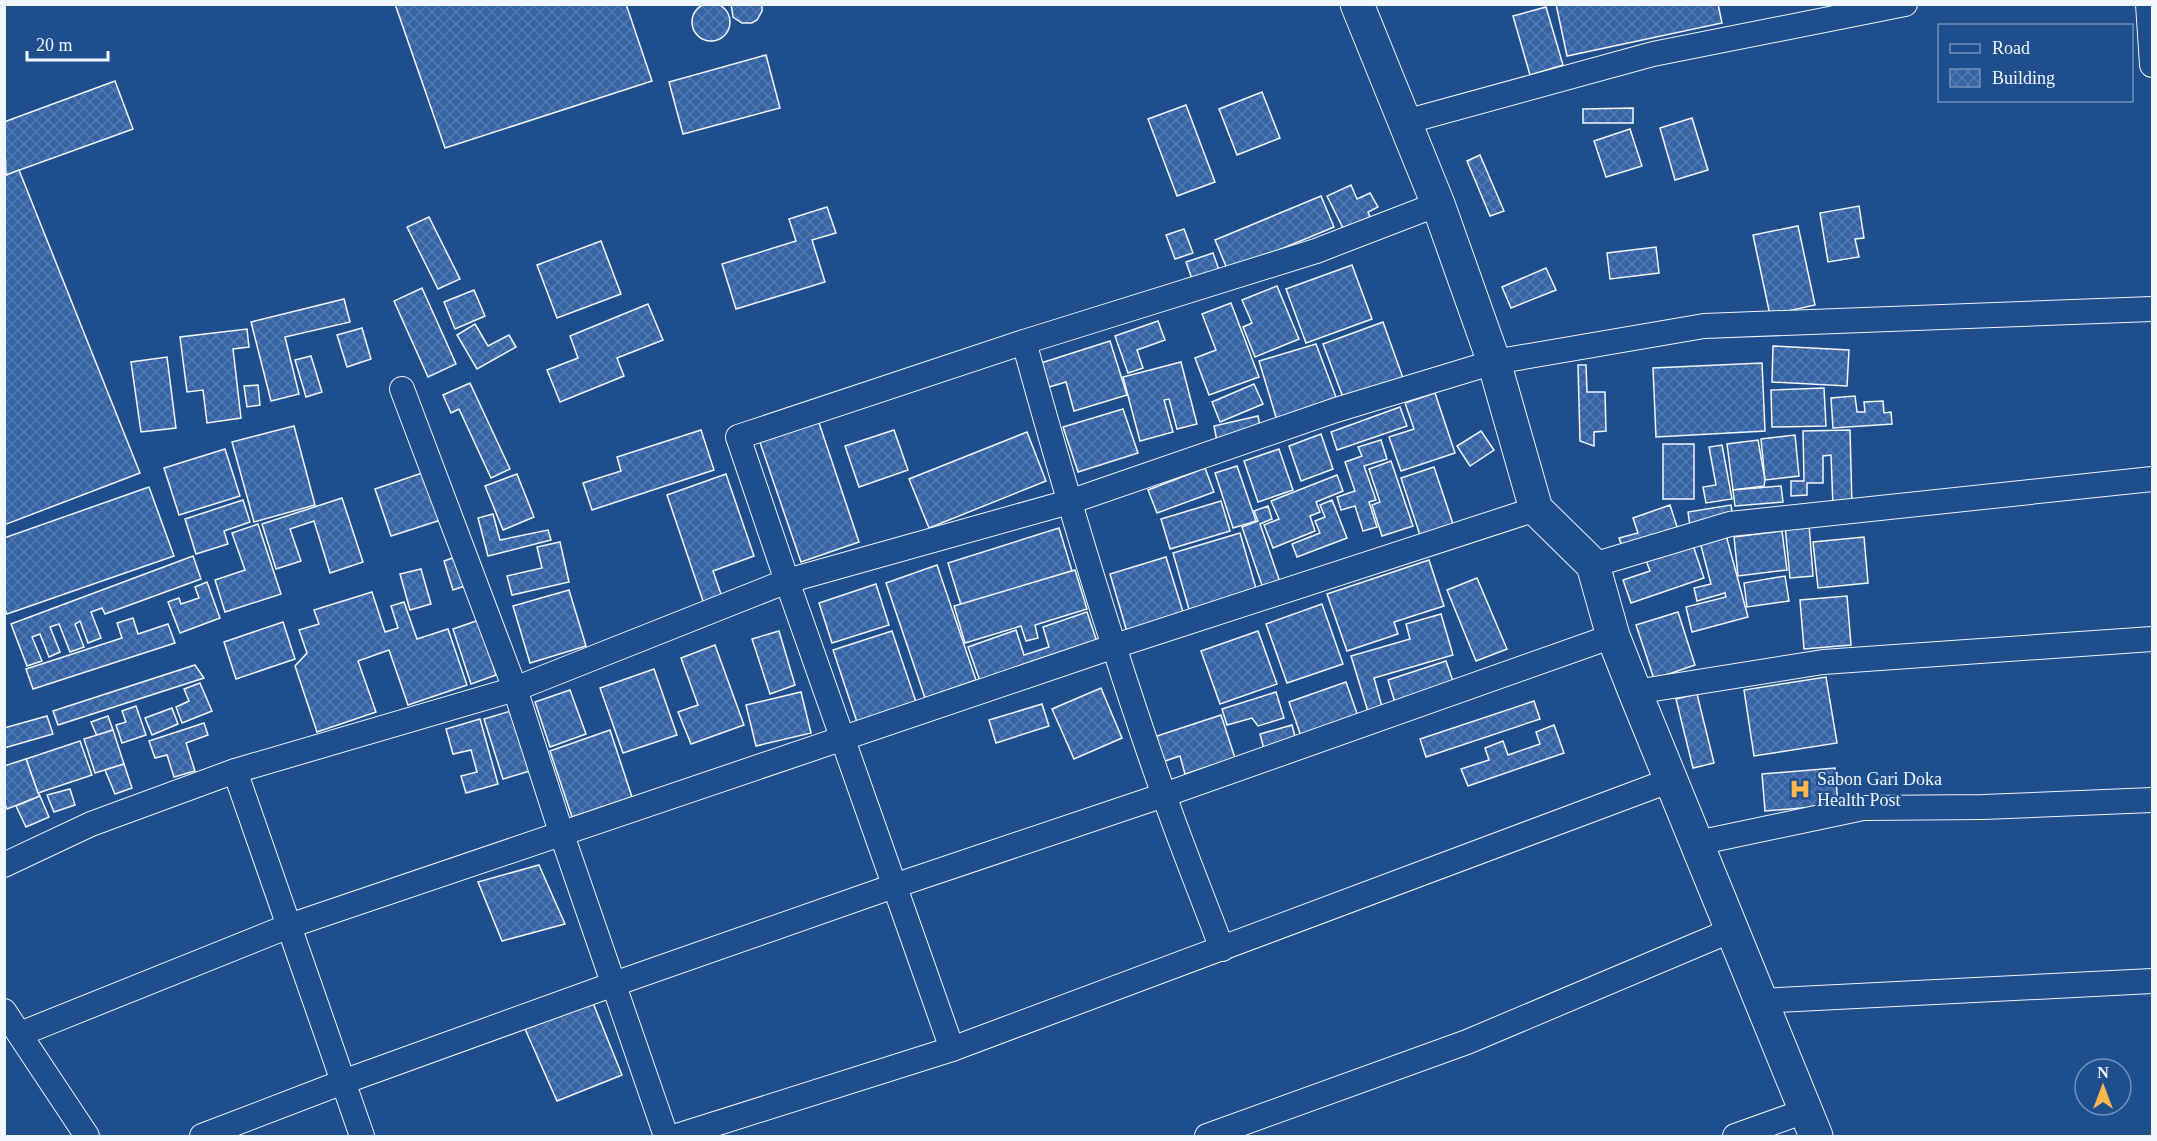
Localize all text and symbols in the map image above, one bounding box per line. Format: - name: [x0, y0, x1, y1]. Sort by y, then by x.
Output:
- scale bar: [27, 24, 108, 62]
- legend: [1938, 24, 2133, 102]
- text: 20 m: [36, 35, 73, 55]
- text: Road: [1992, 38, 2030, 58]
- text: Building: [1992, 68, 2055, 88]
- place label: Sabon Gari Doka Health Post: [1817, 769, 1942, 810]
- hospital icon: Sabon Gari Doka Health Post: [1788, 777, 1812, 801]
- north arrow: [2073, 1057, 2133, 1117]
- text: N: [2097, 1064, 2109, 1081]

